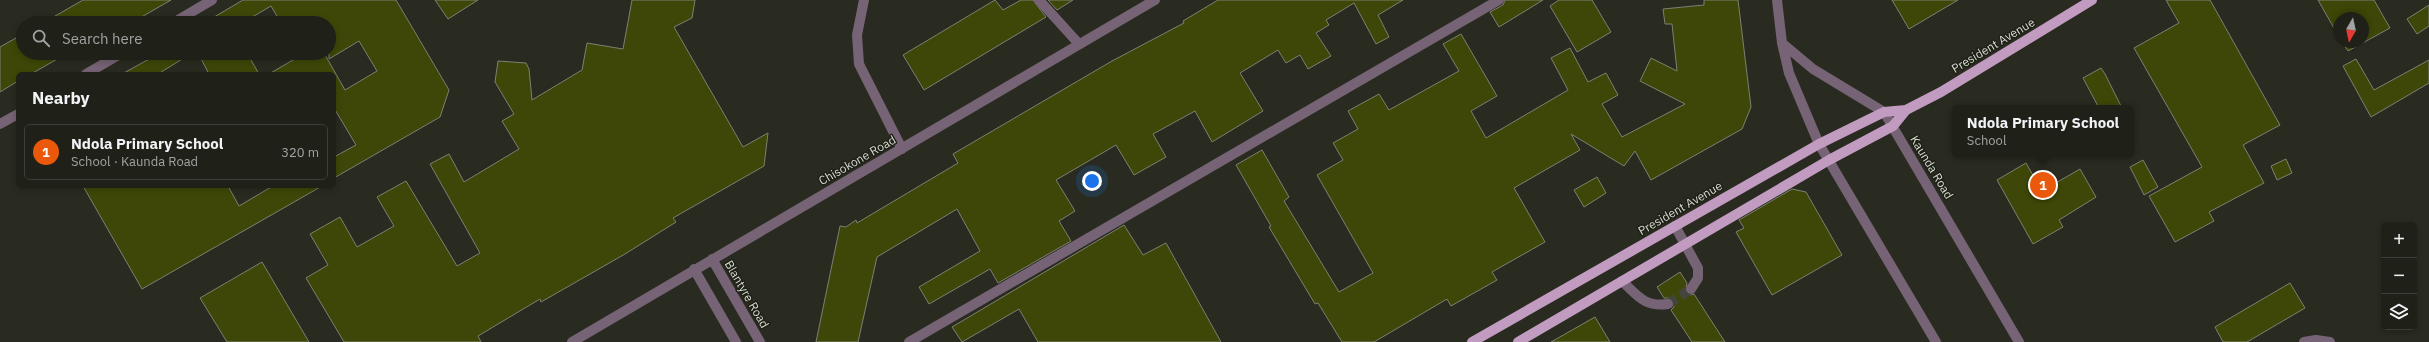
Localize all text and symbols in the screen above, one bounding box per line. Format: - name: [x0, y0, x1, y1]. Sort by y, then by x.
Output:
- north arrow: [2333, 12, 2369, 48]
- street label: President Avenue: [1949, 14, 2038, 76]
- search box: [16, 16, 336, 60]
- icon: search: [30, 27, 52, 49]
- text: Search here: [62, 29, 142, 48]
- text: Nearby: [32, 87, 90, 109]
- popup: [1952, 105, 2134, 157]
- text: Ndola Primary School: [1967, 113, 2119, 132]
- street label: Chisokone Road: [816, 132, 898, 188]
- text: School: [1967, 132, 2006, 149]
- street label: Kaunda Road: [1907, 133, 1957, 201]
- text: Ndola Primary School: [71, 134, 223, 153]
- text: 1: [42, 144, 50, 161]
- text: 320 m: [281, 144, 319, 161]
- text: School · Kaunda Road: [71, 153, 198, 170]
- pin: 1: [2030, 170, 2056, 200]
- your location: [1082, 171, 1102, 191]
- street label: President Avenue: [1635, 178, 1725, 238]
- map controls: [2381, 222, 2417, 330]
- button: +: [2381, 222, 2417, 258]
- street label: Blantyre Road: [722, 257, 772, 331]
- button: −: [2381, 258, 2417, 294]
- button: layers: [2381, 294, 2417, 330]

